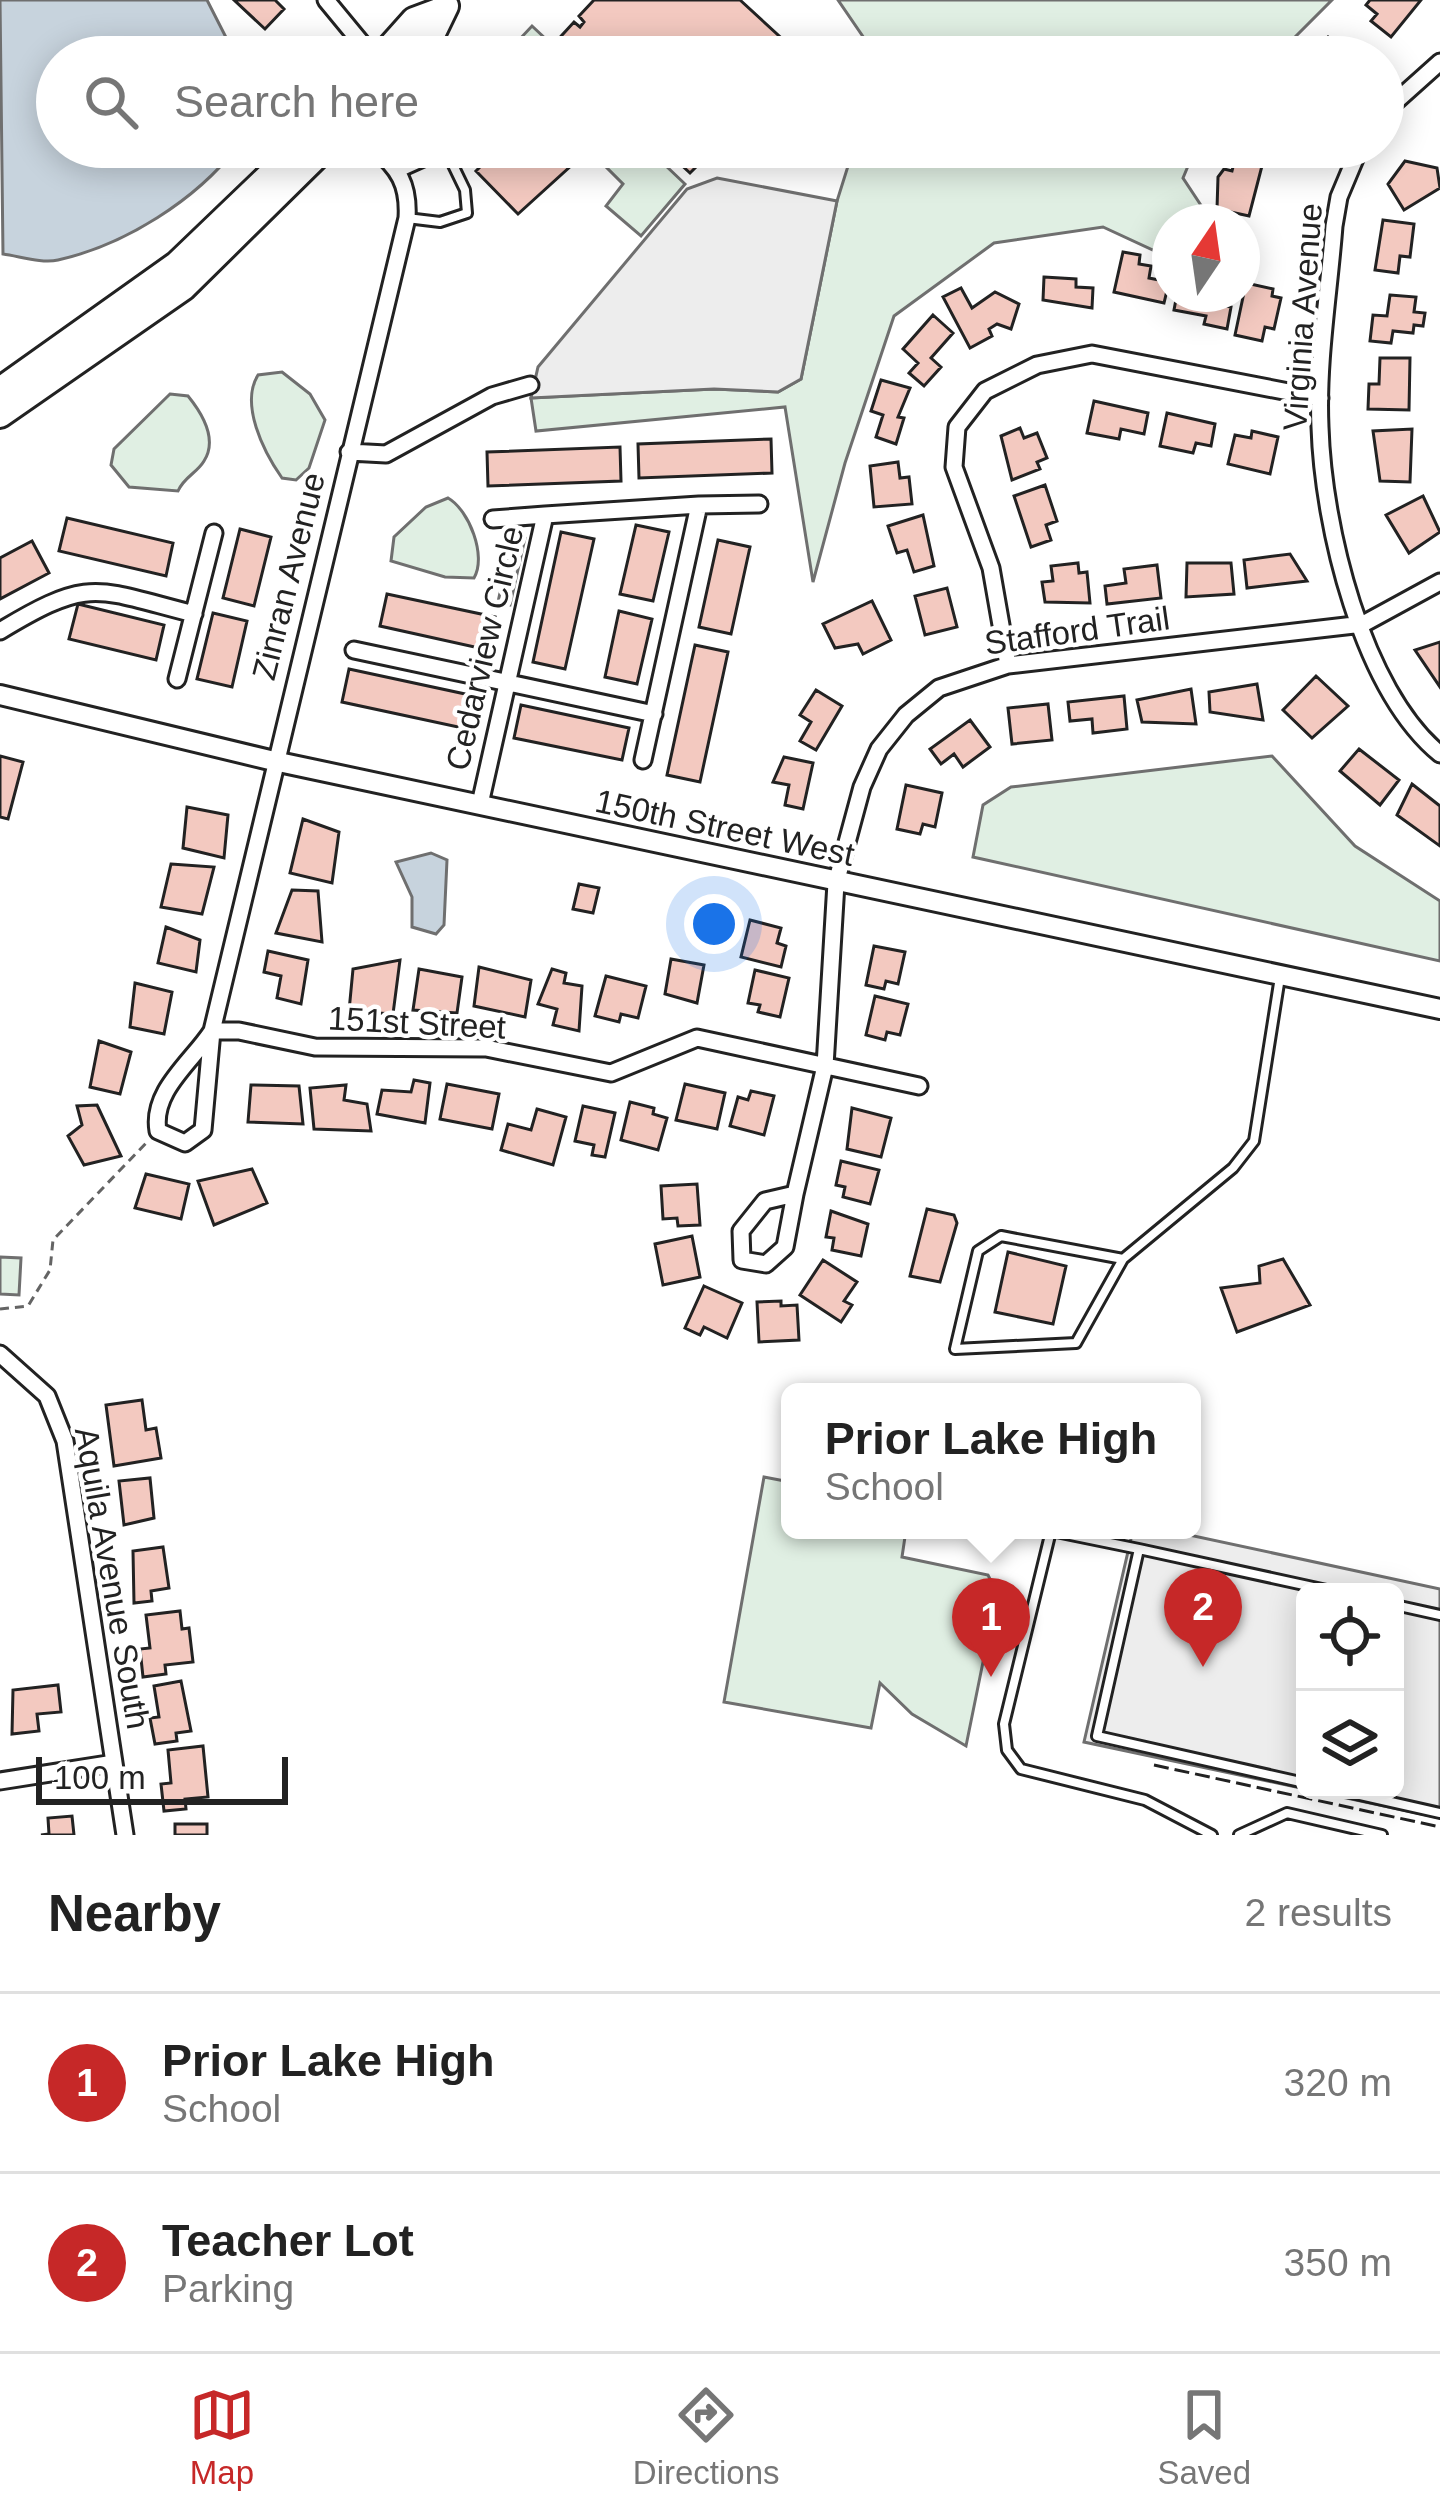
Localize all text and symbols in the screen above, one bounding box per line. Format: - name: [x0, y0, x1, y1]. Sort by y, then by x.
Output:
- search box: [36, 36, 1404, 168]
- icon: search: [78, 69, 144, 135]
- text: Search here: [174, 76, 419, 127]
- street label: Virginia Avenue: [1276, 202, 1329, 432]
- north arrow: [1152, 204, 1260, 312]
- street label: Zinran Avenue: [245, 469, 332, 684]
- street label: Cedarview Circle: [438, 522, 531, 774]
- street label: Stafford Trail: [982, 599, 1172, 662]
- street label: 150th Street West: [592, 782, 858, 873]
- your location: [684, 894, 744, 954]
- street label: 151st Street: [327, 999, 507, 1046]
- popup: [781, 1383, 1201, 1539]
- text: Prior Lake High: [825, 1413, 1157, 1464]
- street label: Aquila Avenue South: [68, 1424, 157, 1732]
- text: School: [825, 1465, 944, 1508]
- pin: 2: [1164, 1568, 1242, 1667]
- pin: 1: [952, 1578, 1030, 1677]
- map controls: [1296, 1583, 1404, 1799]
- button: locate: [1296, 1583, 1404, 1691]
- button: layers: [1296, 1691, 1404, 1799]
- scale bar: [36, 1751, 288, 1804]
- text: 100 m: [54, 1759, 146, 1796]
- text: Nearby: [48, 1885, 221, 1942]
- text: 2 results: [1245, 1891, 1392, 1934]
- text: Prior Lake High: [162, 2035, 495, 2086]
- text: 1: [76, 2061, 98, 2104]
- text: 320 m: [1284, 2061, 1392, 2104]
- text: School: [162, 2087, 281, 2130]
- text: Teacher Lot: [162, 2215, 414, 2266]
- text: 2: [76, 2241, 98, 2284]
- text: 350 m: [1284, 2241, 1392, 2284]
- text: Parking: [162, 2267, 294, 2310]
- tab: Map: [189, 2382, 255, 2492]
- tab: Directions: [633, 2382, 780, 2492]
- tab: Saved: [1157, 2382, 1251, 2492]

